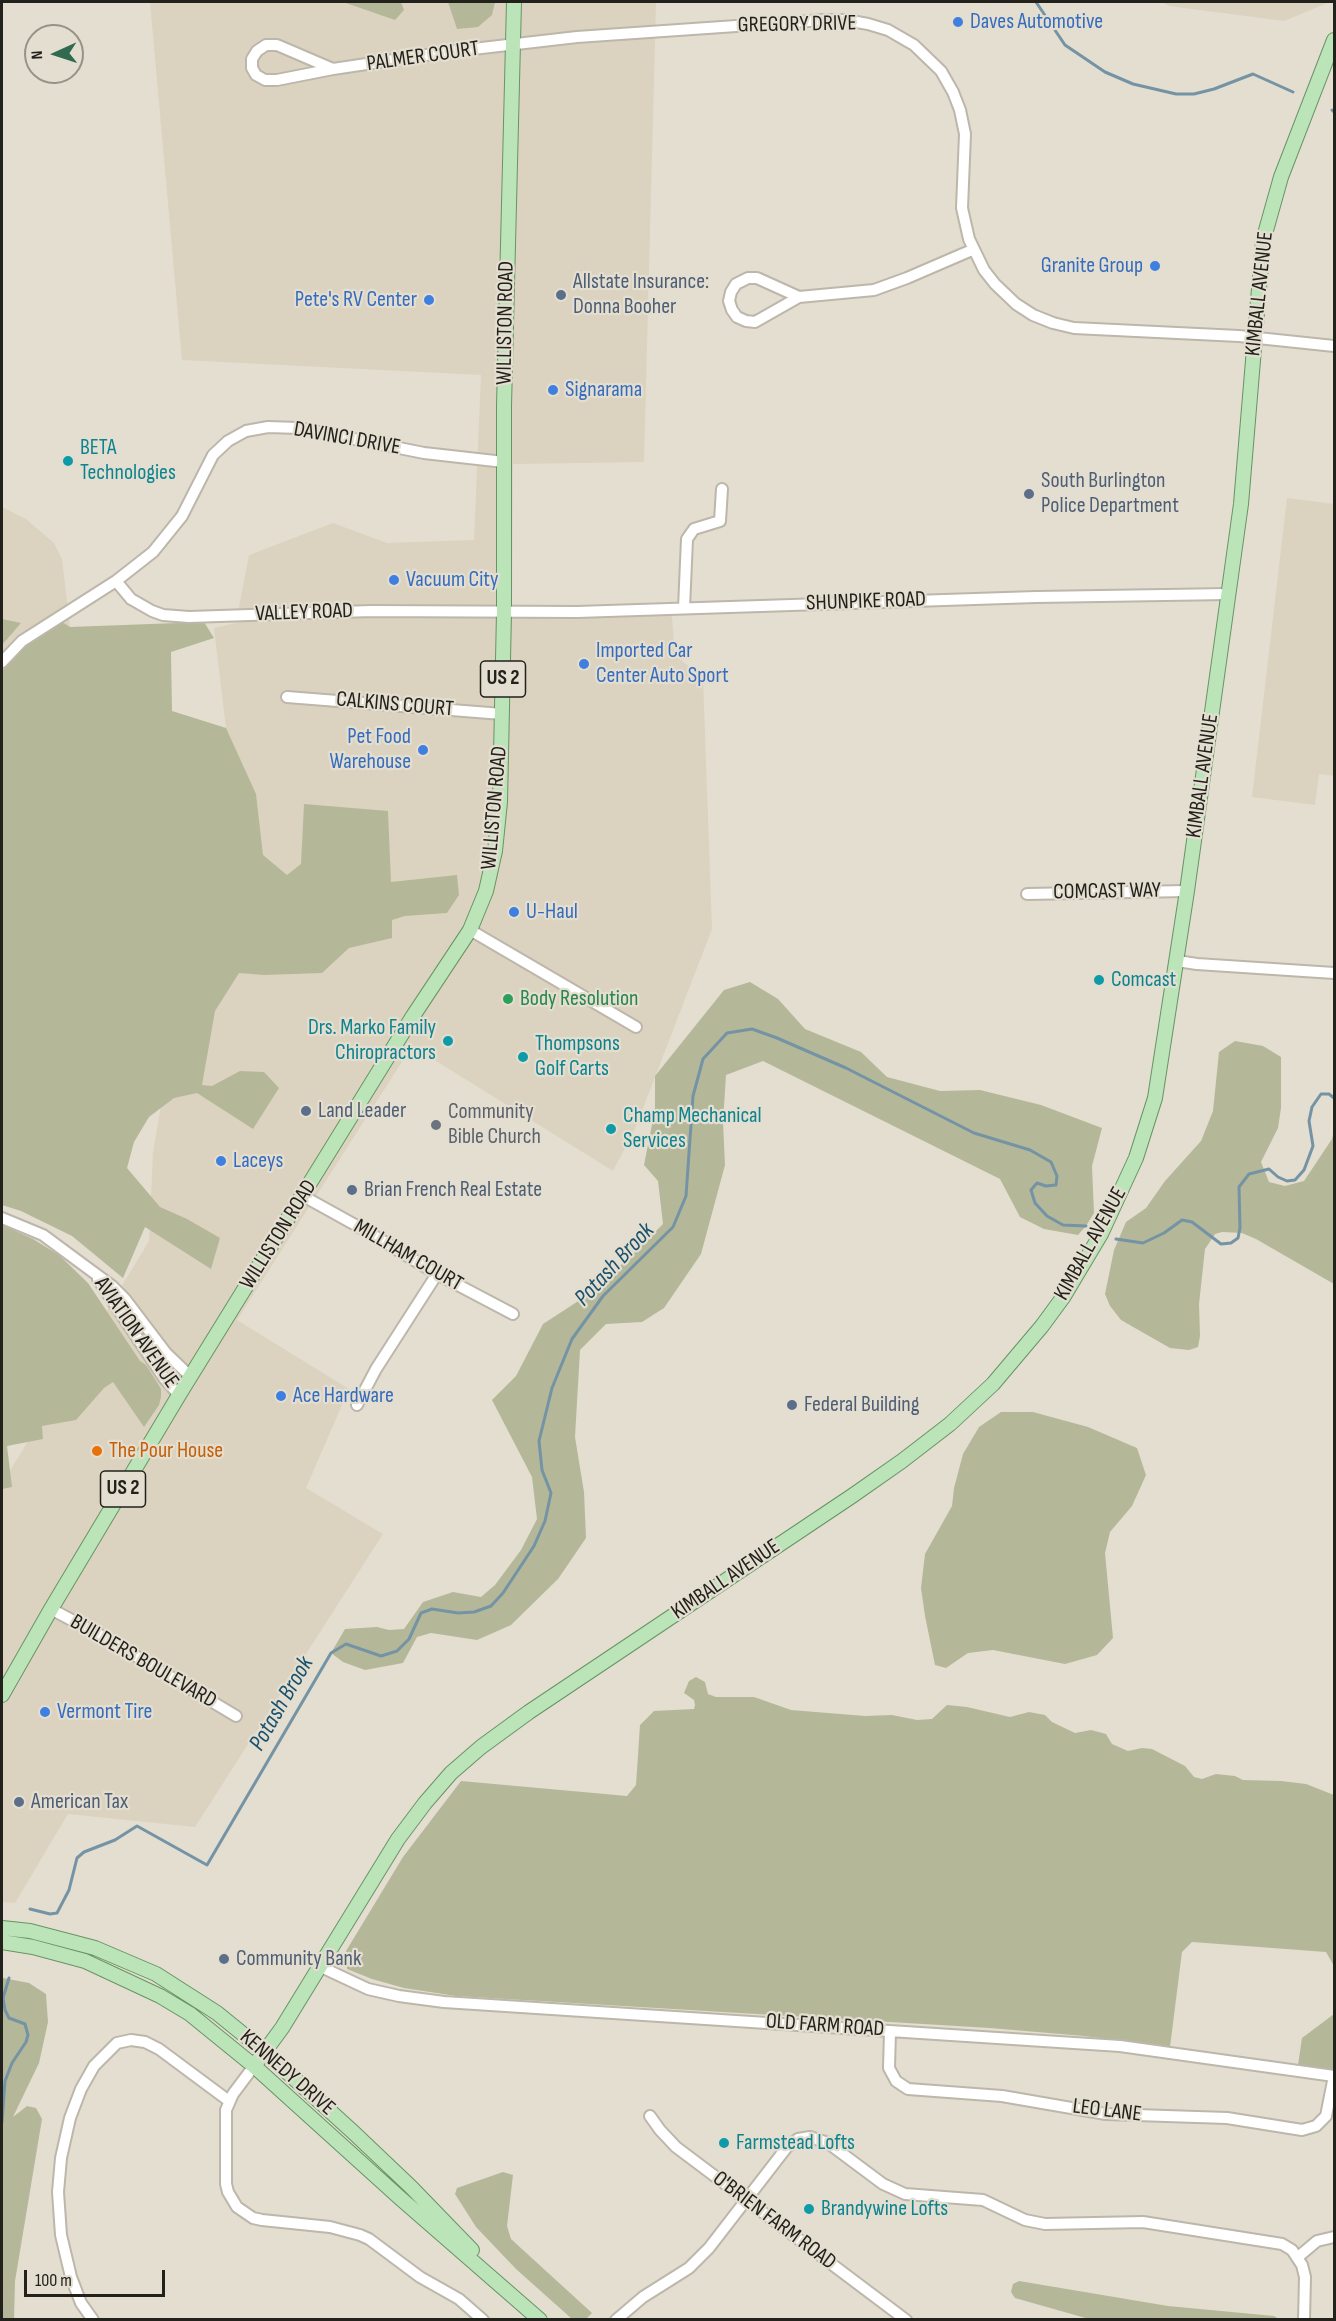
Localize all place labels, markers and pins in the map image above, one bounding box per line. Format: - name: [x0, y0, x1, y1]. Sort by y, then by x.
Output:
- place label: Daves Automotive: [970, 9, 1103, 35]
- marker: Daves Automotive: [951, 15, 965, 29]
- place label: Granite Group: [1041, 253, 1143, 279]
- marker: Granite Group: [1148, 259, 1162, 273]
- place label: Allstate Insurance: Donna Booher: [573, 269, 709, 320]
- place label: Pete's RV Center: [295, 287, 417, 313]
- marker: Allstate Insurance: Donna Booher: [554, 288, 568, 302]
- marker: Pete's RV Center: [422, 293, 436, 307]
- place label: Signarama: [565, 377, 642, 403]
- marker: Signarama: [546, 383, 560, 397]
- place label: BETA Technologies: [80, 435, 176, 487]
- marker: BETA Technologies: [61, 454, 75, 468]
- place label: South Burlington Police Department: [1041, 468, 1179, 520]
- marker: South Burlington Police Department: [1022, 487, 1036, 501]
- place label: Vacuum City: [406, 567, 499, 593]
- marker: Vacuum City: [387, 573, 401, 587]
- place label: Imported Car Center Auto Sport: [596, 638, 729, 690]
- marker: Imported Car Center Auto Sport: [577, 657, 591, 671]
- place label: Pet Food Warehouse: [330, 724, 411, 776]
- marker: Pet Food Warehouse: [416, 743, 430, 757]
- place label: U-Haul: [526, 899, 578, 925]
- marker: U-Haul: [507, 905, 521, 919]
- place label: Comcast: [1111, 967, 1176, 993]
- marker: Comcast: [1092, 973, 1106, 987]
- place label: Body Resolution: [520, 986, 638, 1012]
- marker: Body Resolution: [501, 992, 515, 1006]
- place label: Drs. Marko Family Chiropractors: [308, 1015, 436, 1066]
- place label: Thompsons Golf Carts: [535, 1031, 620, 1082]
- marker: Drs. Marko Family Chiropractors: [441, 1034, 455, 1048]
- marker: Thompsons Golf Carts: [516, 1050, 530, 1064]
- place label: Land Leader: [318, 1098, 406, 1124]
- place label: Community Bible Church: [448, 1099, 541, 1150]
- place label: Champ Mechanical Services: [623, 1103, 761, 1154]
- marker: Land Leader: [299, 1104, 313, 1118]
- marker: Community Bible Church: [429, 1118, 443, 1132]
- marker: Champ Mechanical Services: [604, 1122, 618, 1136]
- place label: Laceys: [233, 1148, 283, 1174]
- marker: Laceys: [214, 1154, 228, 1168]
- place label: Brian French Real Estate: [364, 1177, 542, 1203]
- marker: Brian French Real Estate: [345, 1183, 359, 1197]
- place label: Ace Hardware: [293, 1383, 394, 1409]
- marker: Ace Hardware: [274, 1389, 288, 1403]
- place label: Federal Building: [804, 1392, 920, 1418]
- marker: Federal Building: [785, 1398, 799, 1412]
- place label: The Pour House: [109, 1438, 223, 1464]
- marker: The Pour House: [90, 1444, 104, 1458]
- place label: Vermont Tire: [57, 1699, 152, 1725]
- marker: Vermont Tire: [38, 1705, 52, 1719]
- place label: American Tax: [31, 1789, 128, 1815]
- marker: American Tax: [12, 1795, 26, 1809]
- place label: Community Bank: [236, 1946, 361, 1972]
- marker: Community Bank: [217, 1952, 231, 1966]
- place label: Farmstead Lofts: [736, 2130, 855, 2156]
- marker: Farmstead Lofts: [717, 2136, 731, 2150]
- place label: Brandywine Lofts: [821, 2196, 948, 2222]
- marker: Brandywine Lofts: [802, 2202, 816, 2216]

